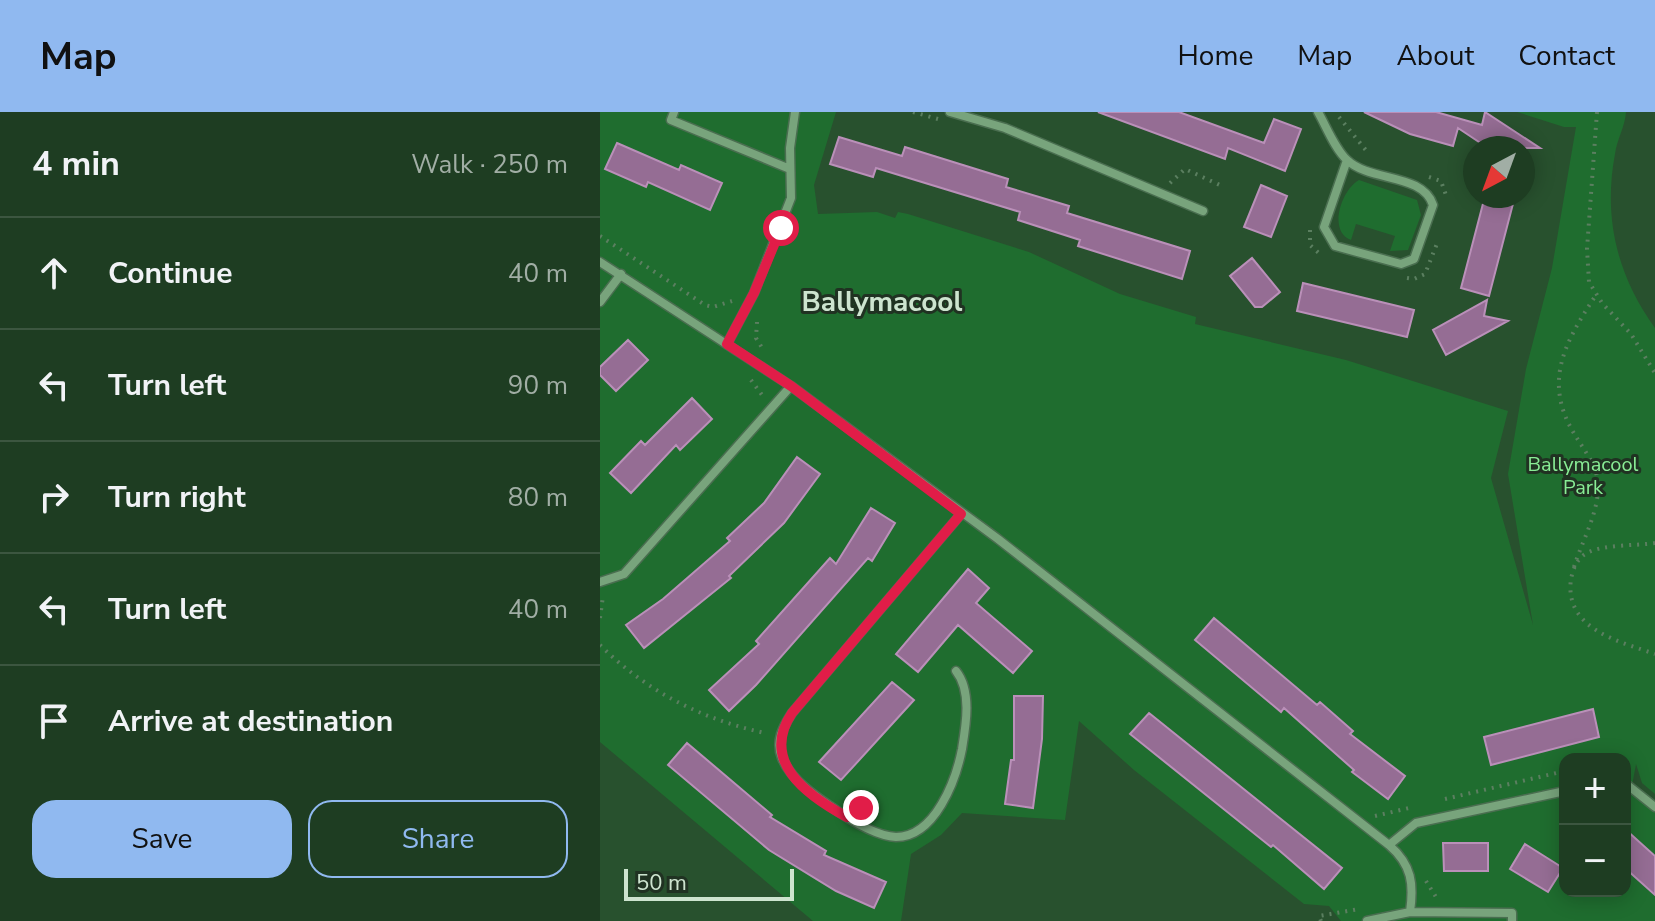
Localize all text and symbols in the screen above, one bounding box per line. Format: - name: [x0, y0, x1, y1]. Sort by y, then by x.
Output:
- text: Map: [40, 31, 117, 82]
- text: Home: [1178, 37, 1253, 75]
- text: Map: [1297, 37, 1352, 75]
- text: About: [1396, 37, 1474, 75]
- text: Contact: [1518, 37, 1615, 75]
- north arrow: [1463, 136, 1535, 208]
- text: 4 min: [32, 141, 120, 187]
- text: Walk · 250 m: [411, 147, 568, 182]
- route start: [763, 210, 799, 246]
- icon: ahead: [32, 251, 76, 295]
- text: Continue: [108, 253, 233, 294]
- text: 40 m: [508, 256, 568, 291]
- district label: Ballymacool: [802, 283, 962, 321]
- icon: left: [32, 363, 76, 407]
- text: Turn left: [108, 365, 226, 406]
- text: 90 m: [508, 368, 568, 403]
- park label: Ballymacool Park: [1528, 451, 1639, 501]
- icon: right: [32, 475, 76, 519]
- text: Turn right: [108, 477, 246, 518]
- text: 80 m: [508, 480, 568, 515]
- icon: left: [32, 587, 76, 631]
- text: Turn left: [108, 589, 226, 630]
- text: 40 m: [508, 592, 568, 627]
- icon: arrive: [32, 699, 76, 743]
- text: Arrive at destination: [108, 701, 393, 742]
- map controls: [1559, 753, 1631, 897]
- button: +: [1559, 753, 1631, 825]
- route end: [843, 790, 879, 826]
- button: Save: [32, 800, 292, 878]
- button: Share: [308, 800, 568, 878]
- button: −: [1559, 825, 1631, 897]
- scale bar: [624, 865, 794, 901]
- text: 50 m: [636, 868, 687, 898]

